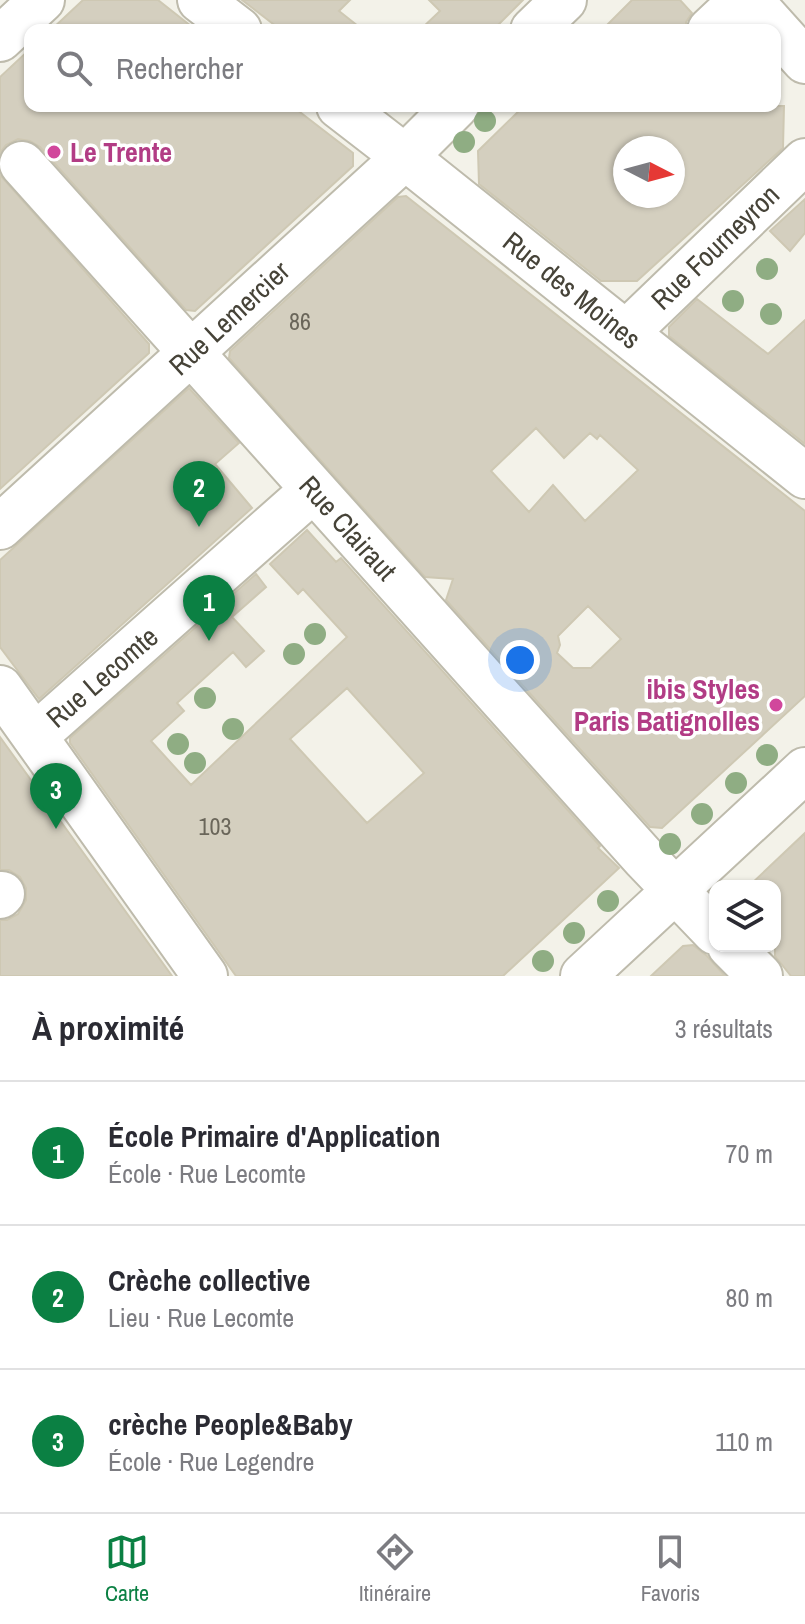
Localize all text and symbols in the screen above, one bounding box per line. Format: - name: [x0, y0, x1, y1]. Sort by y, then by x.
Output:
- search box: [24, 24, 781, 112]
- icon: search: [52, 46, 96, 90]
- text: Rechercher: [116, 48, 243, 88]
- place label: Le Trente: [70, 133, 172, 171]
- north arrow: [613, 136, 685, 208]
- marker: Le Trente: [45, 143, 63, 161]
- street label: Rue Fourneyron: [643, 176, 787, 318]
- street label: Rue des Moines: [495, 223, 649, 357]
- street label: Rue Lemercier: [161, 252, 298, 384]
- house number: 86: [289, 305, 311, 337]
- pin: 2: [173, 461, 225, 527]
- street label: Rue Clairaut: [291, 467, 405, 589]
- pin: 1: [183, 575, 235, 641]
- street label: Rue Lecomte: [38, 618, 166, 736]
- your location: [500, 640, 540, 680]
- place label: ibis Styles Paris Batignolles: [574, 670, 760, 740]
- marker: ibis Styles Paris Batignolles: [767, 696, 785, 714]
- pin: 3: [30, 763, 82, 829]
- house number: 103: [199, 810, 231, 842]
- map controls: [709, 880, 781, 952]
- button: layers: [709, 880, 781, 952]
- text: À proximité: [32, 1005, 184, 1051]
- text: 3 résultats: [675, 1011, 773, 1046]
- text: École Primaire d'Application: [108, 1116, 441, 1156]
- text: 1: [52, 1136, 64, 1171]
- text: 70 m: [726, 1136, 773, 1171]
- text: École · Rue Lecomte: [108, 1156, 306, 1191]
- text: Crèche collective: [108, 1260, 310, 1300]
- text: 2: [52, 1280, 64, 1315]
- text: 80 m: [726, 1280, 773, 1315]
- text: Lieu · Rue Lecomte: [108, 1300, 294, 1335]
- text: crèche People&Baby: [108, 1404, 353, 1444]
- text: 3: [52, 1424, 64, 1459]
- text: 110 m: [715, 1424, 773, 1459]
- text: École · Rue Legendre: [108, 1444, 314, 1479]
- tab: Carte: [105, 1530, 149, 1608]
- tab: Itinéraire: [359, 1530, 431, 1608]
- tab: Favoris: [641, 1530, 700, 1608]

